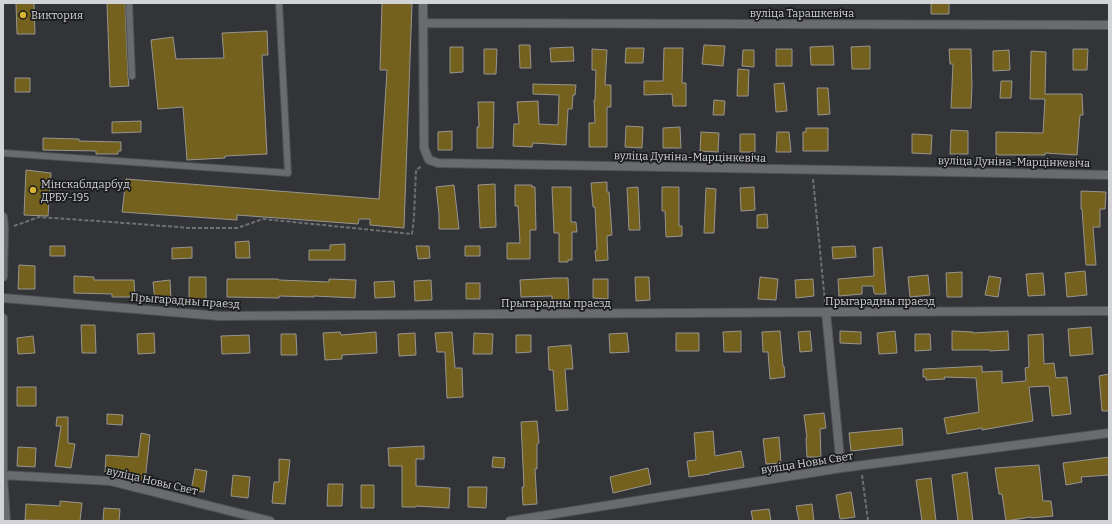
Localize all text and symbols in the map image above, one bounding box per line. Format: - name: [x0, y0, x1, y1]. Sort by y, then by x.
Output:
- street label: вуліца Тарашкевіча: [750, 7, 854, 20]
- place label: Виктория: [31, 9, 83, 22]
- marker: Виктория: [18, 10, 28, 20]
- street label: вуліца Дуніна-Марцінкевіча: [614, 149, 766, 165]
- street label: вуліца Дуніна-Марцінкевіча: [938, 154, 1090, 170]
- place label: Мінскаблдарбуд ДРБУ-195: [41, 178, 130, 204]
- marker: Мінскаблдарбуд ДРБУ-195: [28, 185, 38, 195]
- street label: Прыгарадны праезд: [130, 291, 241, 311]
- street label: Прыгарадны праезд: [825, 295, 935, 308]
- street label: Прыгарадны праезд: [501, 297, 611, 310]
- street label: вуліца Новы Свет: [760, 449, 854, 477]
- street label: вуліца Новы Свет: [105, 464, 199, 498]

